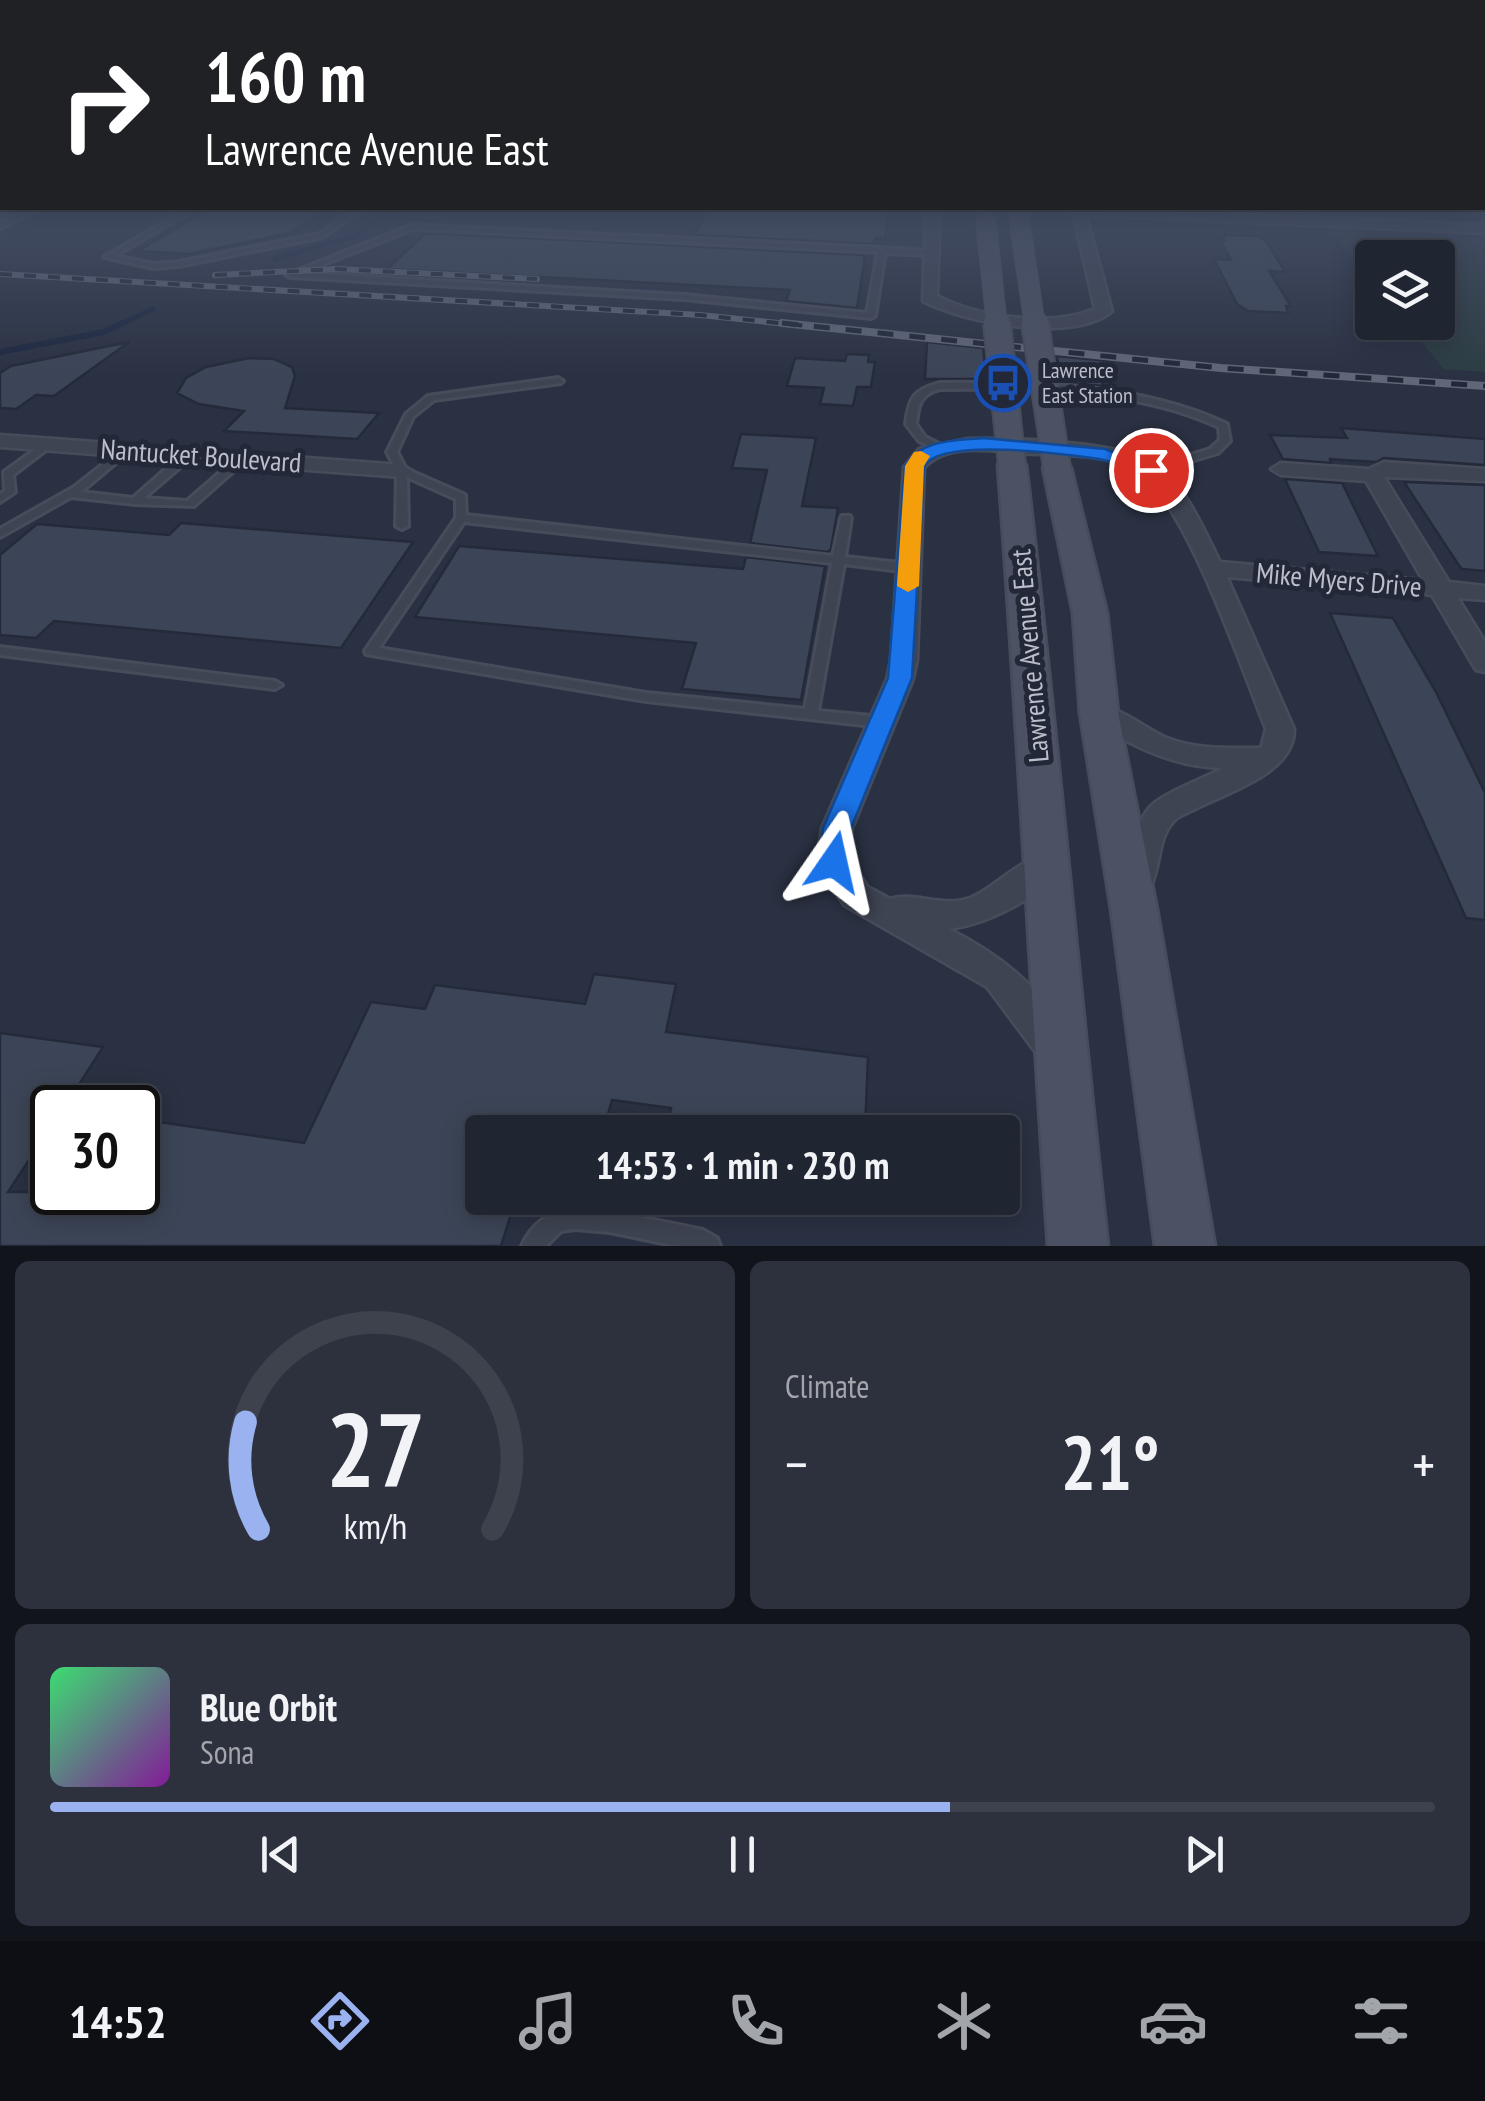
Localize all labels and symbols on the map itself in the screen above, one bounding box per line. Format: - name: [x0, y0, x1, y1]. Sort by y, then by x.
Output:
- bus stop icon: Lawrence East Station: [973, 353, 1033, 413]
- place label: Lawrence East Station: [1042, 356, 1133, 409]
- pin: [1109, 428, 1194, 513]
- street label: Nantucket Boulevard: [99, 430, 303, 480]
- street label: Lawrence Avenue East: [1001, 548, 1057, 764]
- street label: Mike Myers Drive: [1255, 553, 1423, 605]
- position arrow: [782, 810, 886, 914]
- speed limit sign: 30: [30, 1085, 160, 1215]

